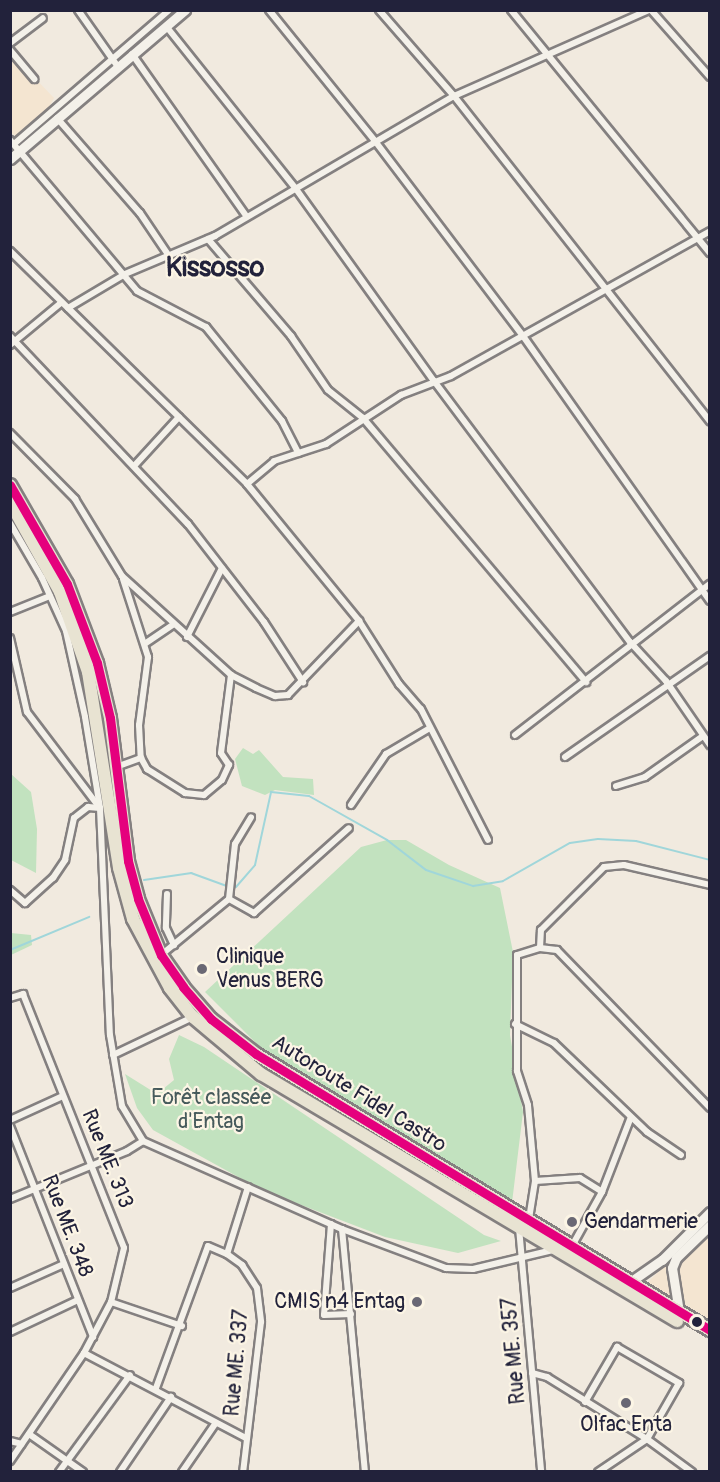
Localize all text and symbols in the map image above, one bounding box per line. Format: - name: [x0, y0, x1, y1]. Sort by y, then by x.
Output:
- district label: Kissosso: [166, 252, 264, 284]
- place label: Clinique Venus BERG: [216, 944, 324, 994]
- marker: Clinique Venus BERG: [193, 960, 211, 978]
- street label: Autoroute Fidel Castro: [267, 1030, 451, 1158]
- park label: Forêt classée d'Entag: [151, 1085, 271, 1135]
- street label: Rue ME. 313: [76, 1106, 138, 1212]
- street label: Rue ME. 348: [36, 1171, 98, 1281]
- place label: Gendarmerie: [584, 1209, 698, 1235]
- marker: Gendarmerie: [565, 1215, 579, 1229]
- place label: CMIS n4 Entag: [274, 1289, 405, 1315]
- marker: CMIS n4 Entag: [410, 1295, 424, 1309]
- street label: Rue ME. 357: [497, 1297, 531, 1405]
- street label: Rue ME. 337: [220, 1308, 254, 1418]
- unlabelled marker: [691, 1316, 703, 1328]
- marker: Olfac Enta: [619, 1396, 633, 1410]
- place label: Olfac Enta: [580, 1412, 672, 1438]

